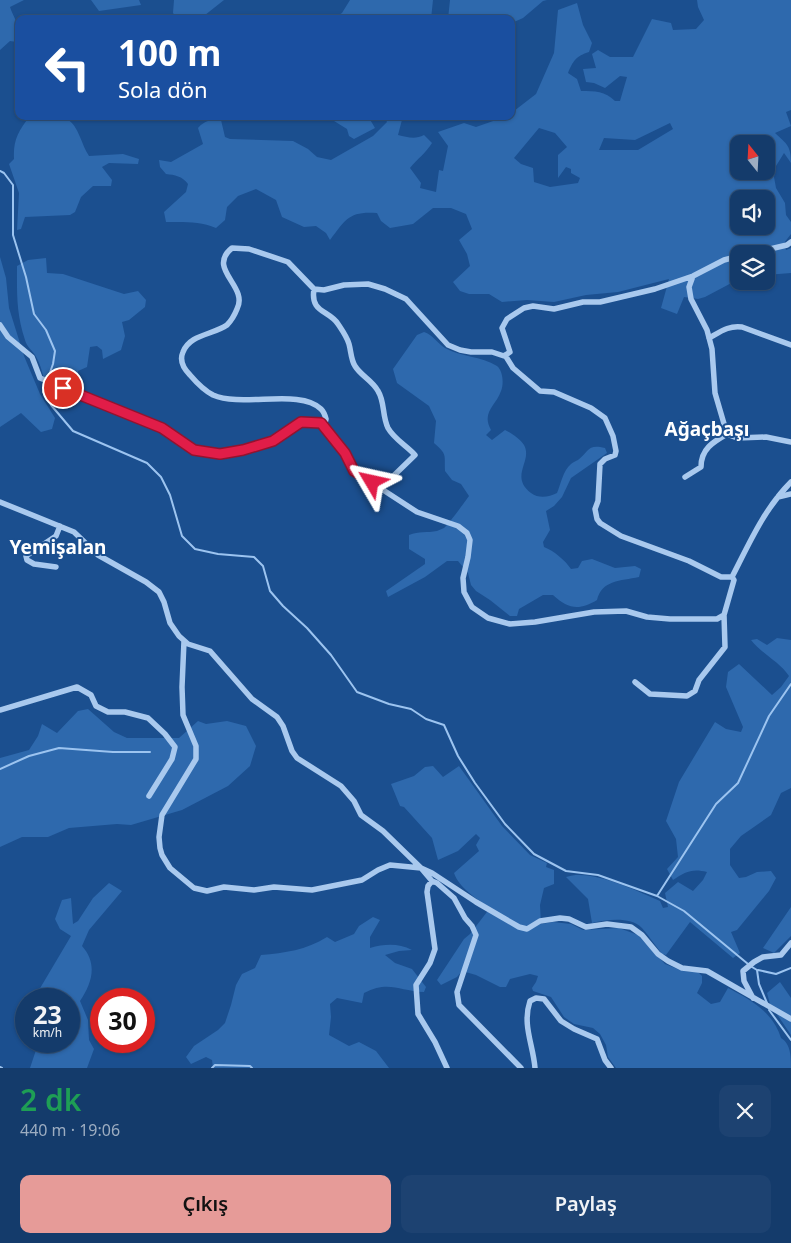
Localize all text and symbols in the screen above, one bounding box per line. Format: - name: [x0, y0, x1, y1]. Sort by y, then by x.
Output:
- text: 100 m: [118, 29, 221, 76]
- icon: left: [35, 35, 100, 100]
- text: Sola dön: [118, 74, 208, 104]
- north arrow: [730, 135, 775, 180]
- map controls: [730, 135, 775, 290]
- button: sound: [730, 190, 775, 235]
- button: layers: [730, 245, 775, 290]
- pin: [42, 367, 84, 409]
- icon: arrive: [49, 374, 77, 402]
- district label: Ağaçbaşı: [665, 416, 749, 442]
- position arrow: [345, 455, 397, 507]
- district label: Yemişalan: [10, 534, 106, 560]
- speed limit sign: 30: [90, 988, 155, 1053]
- text: 23: [33, 997, 62, 1031]
- text: km/h: [33, 1024, 62, 1041]
- text: 2 dk: [20, 1079, 81, 1120]
- button: close: [719, 1085, 771, 1137]
- text: 440 m · 19:06: [20, 1119, 120, 1141]
- button: Çıkış: [20, 1175, 391, 1233]
- button: Paylaş: [401, 1175, 771, 1233]

